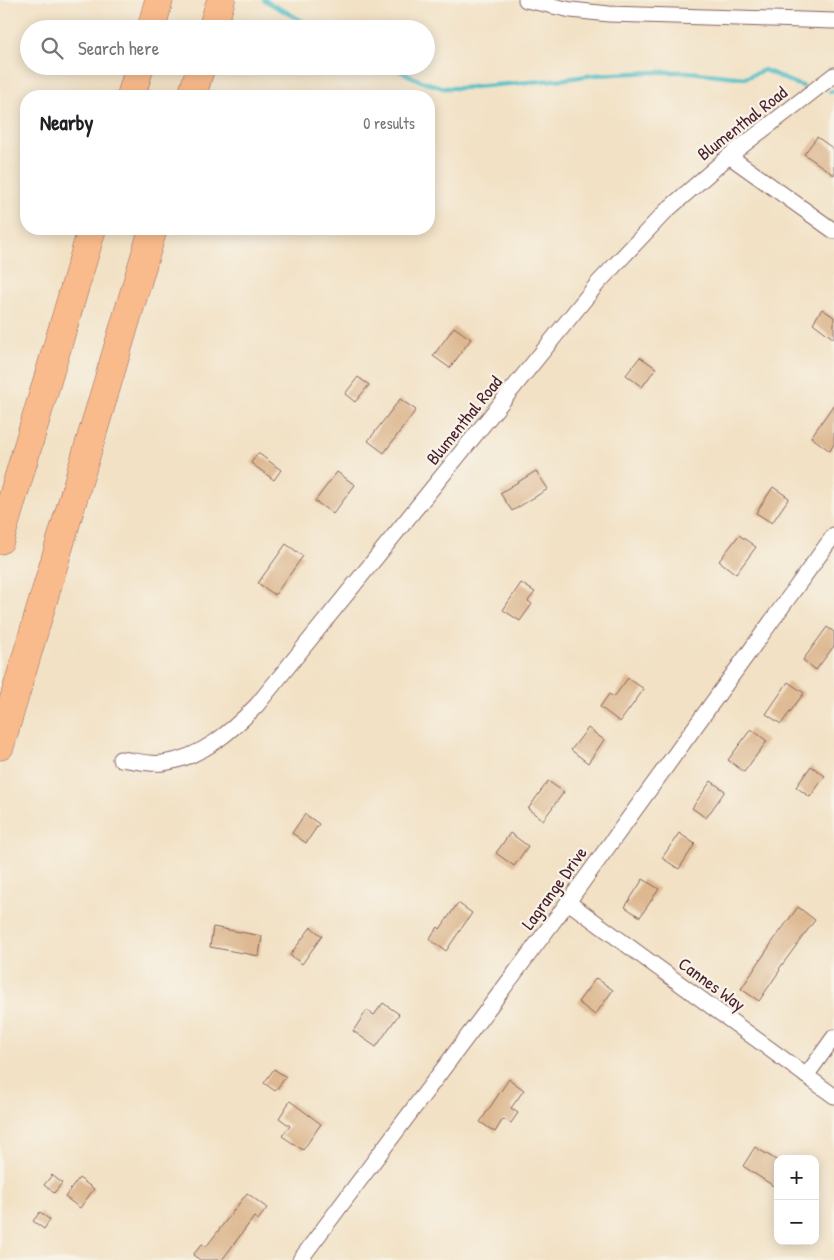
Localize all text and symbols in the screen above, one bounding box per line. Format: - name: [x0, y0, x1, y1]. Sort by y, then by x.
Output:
- search box: [20, 20, 435, 75]
- icon: search: [38, 34, 66, 62]
- text: Search here: [78, 35, 159, 61]
- street label: Blumenthal Road: [692, 80, 792, 166]
- text: Nearby: [40, 108, 93, 137]
- text: 0 results: [363, 112, 415, 134]
- street label: Blumenthal Road: [420, 370, 508, 470]
- street label: Lagrange Drive: [515, 841, 593, 935]
- street label: Cannes Way: [673, 951, 751, 1017]
- map controls: [774, 1155, 819, 1245]
- button: +: [774, 1155, 819, 1200]
- button: −: [774, 1200, 819, 1245]

